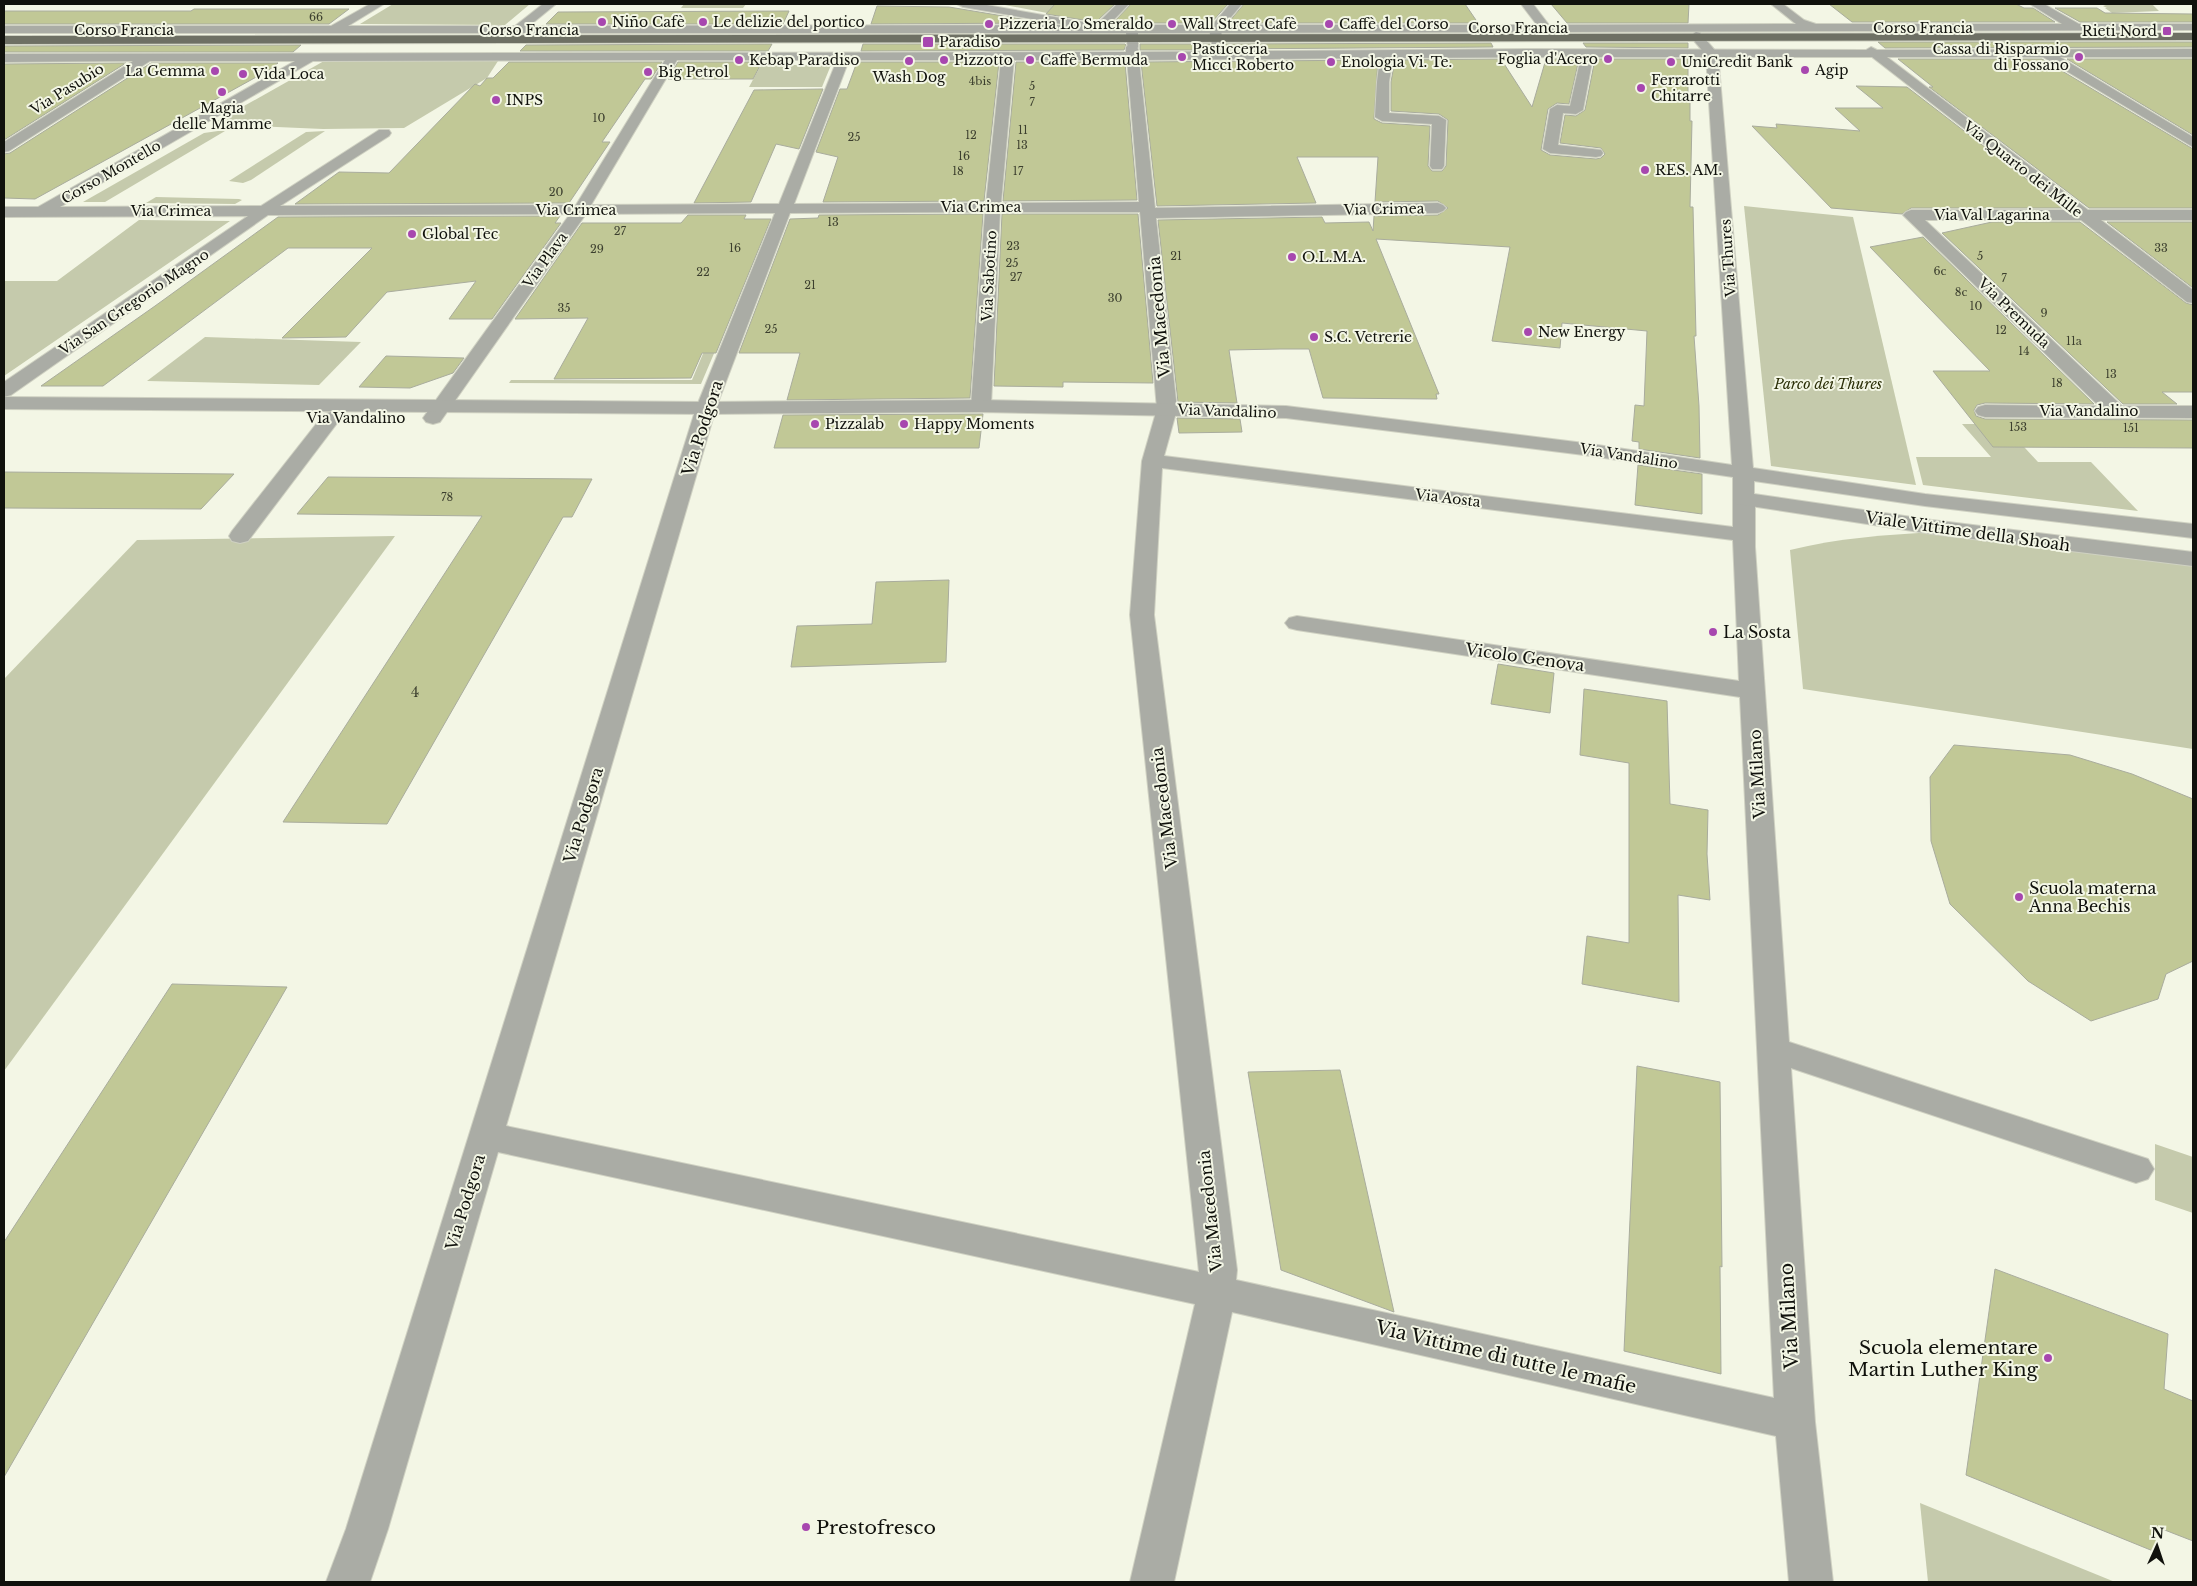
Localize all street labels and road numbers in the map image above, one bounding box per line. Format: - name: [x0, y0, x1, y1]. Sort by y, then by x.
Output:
- street label: Corso Francia: [1468, 19, 1568, 37]
- street label: Corso Francia: [1873, 19, 1973, 37]
- street label: Corso Francia: [74, 21, 174, 39]
- street label: Corso Francia: [479, 21, 579, 39]
- street label: Via Pasubio: [26, 59, 107, 119]
- street label: Via Quarto dei Mille: [1959, 116, 2086, 221]
- street label: Corso Montello: [58, 136, 164, 208]
- street label: Via Crimea: [940, 198, 1022, 216]
- street label: Via Crimea: [1342, 199, 1425, 219]
- street label: Via Crimea: [535, 201, 617, 219]
- street label: Via Crimea: [130, 202, 212, 220]
- street label: Via Val Lagarina: [1933, 206, 2050, 224]
- street label: Via Thures: [1716, 218, 1740, 299]
- street label: Via Plava: [518, 228, 572, 292]
- street label: Via Sabotino: [978, 230, 1000, 323]
- street label: Via San Gregorio Magno: [55, 245, 212, 359]
- street label: Via Macedonia: [1144, 255, 1174, 380]
- street label: Via Premuda: [1974, 274, 2054, 352]
- street label: Via Podgora: [677, 378, 727, 479]
- street label: Via Vandalino: [1176, 400, 1277, 422]
- street label: Via Vandalino: [2038, 402, 2139, 420]
- street label: Via Vandalino: [305, 409, 406, 427]
- street label: Via Vandalino: [1578, 439, 1679, 473]
- street label: Via Aosta: [1413, 485, 1482, 511]
- street label: Viale Vittime della Shoah: [1863, 507, 2072, 555]
- street label: Vicolo Genova: [1463, 639, 1586, 675]
- street label: Via Milano: [1745, 729, 1769, 820]
- street label: Via Macedonia: [1147, 746, 1181, 871]
- street label: Via Podgora: [559, 764, 607, 866]
- street label: Via Macedonia: [1194, 1149, 1226, 1274]
- street label: Via Podgora: [441, 1151, 489, 1253]
- street label: Via Milano: [1775, 1262, 1803, 1371]
- street label: Via Vittime di tutte le mafie: [1372, 1316, 1639, 1398]

